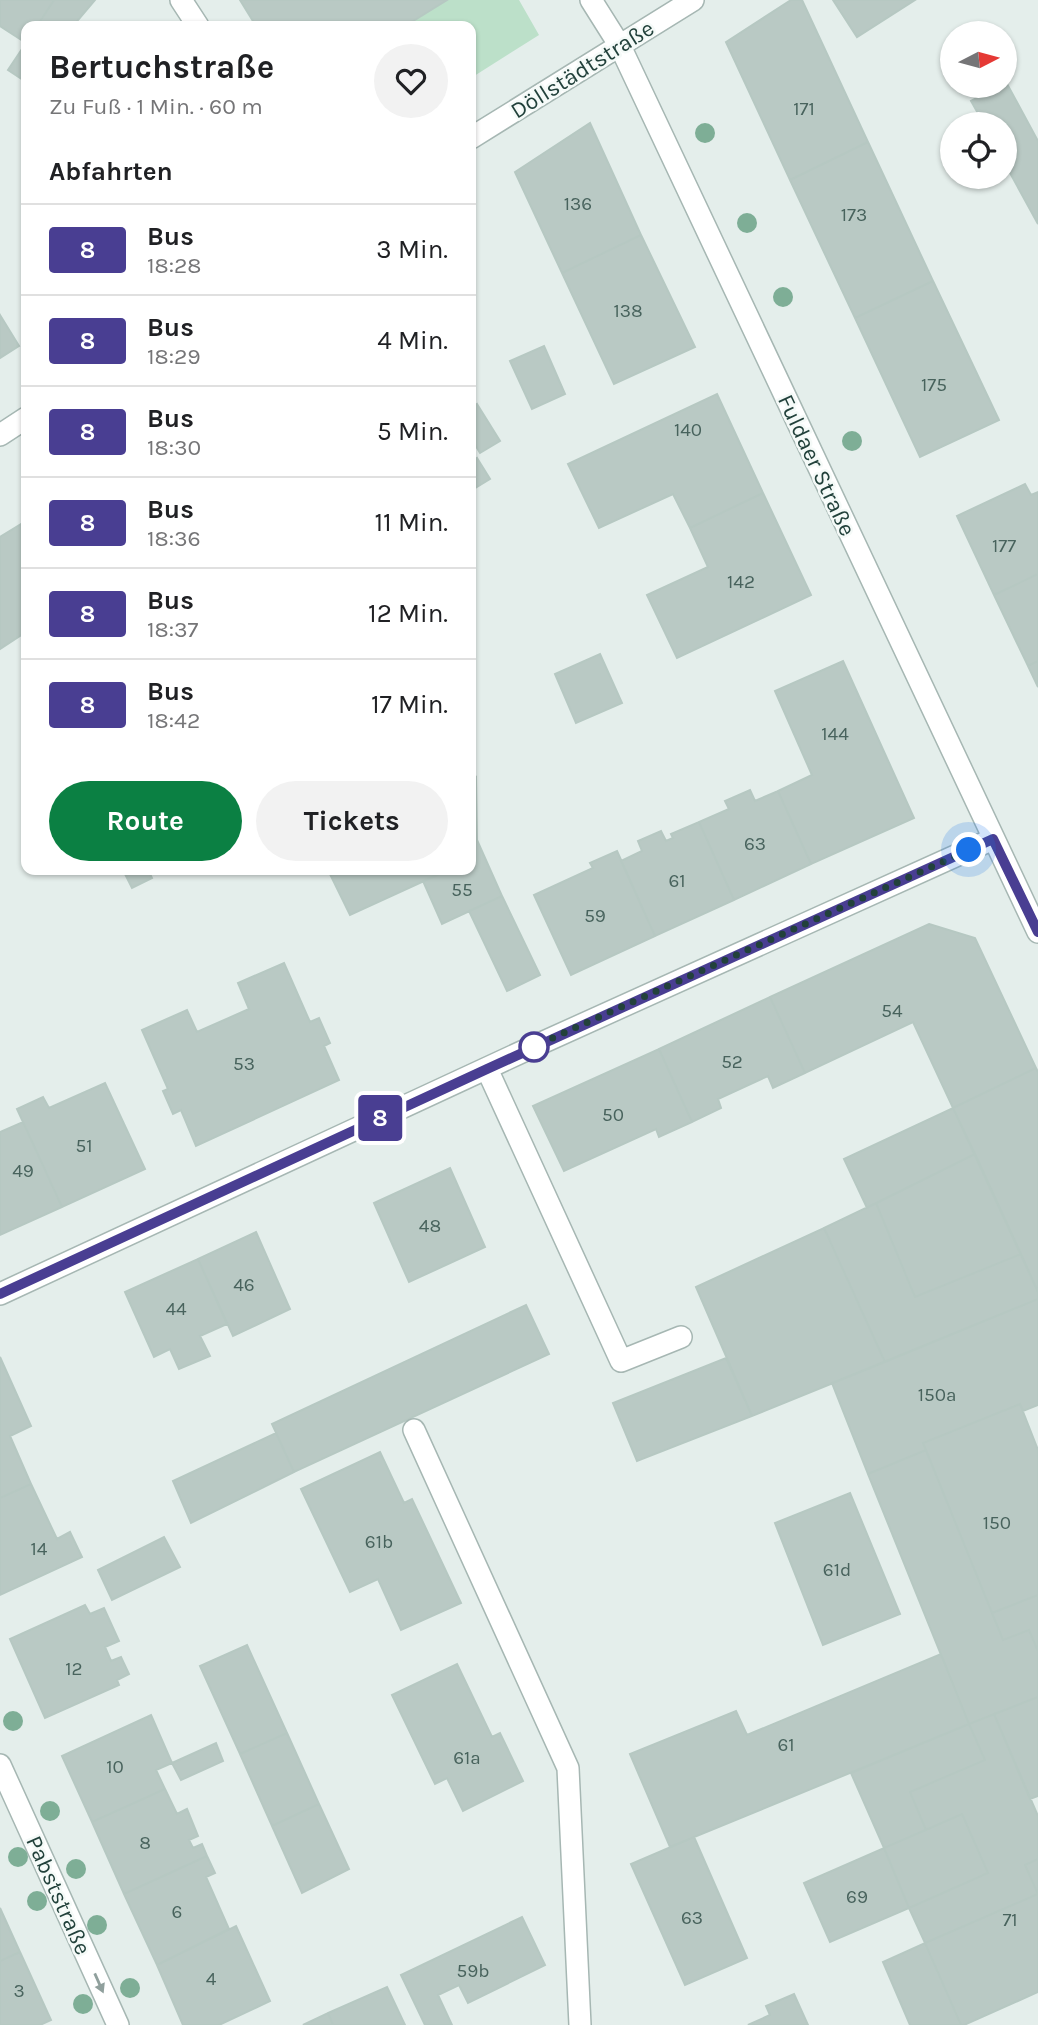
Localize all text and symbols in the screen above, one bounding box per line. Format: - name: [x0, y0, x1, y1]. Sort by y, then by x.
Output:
- street label: Döllstädtstraße: [506, 15, 659, 124]
- north arrow: [940, 21, 1017, 98]
- map controls: [940, 21, 1017, 189]
- button: heart: [374, 44, 448, 118]
- text: Bertuchstraße: [49, 48, 274, 86]
- text: Zu Fuß · 1 Min. · 60 m: [49, 93, 263, 120]
- house number: 171: [793, 98, 815, 120]
- button: locate: [940, 112, 1017, 189]
- text: Abfahrten: [49, 156, 173, 187]
- house number: 136: [564, 193, 592, 215]
- house number: 173: [841, 204, 867, 226]
- text: Bus: [147, 221, 194, 252]
- text: 3 Min.: [376, 234, 448, 265]
- text: 8: [80, 236, 95, 264]
- text: 18:28: [147, 252, 202, 279]
- house number: 138: [613, 300, 643, 322]
- text: Bus: [147, 312, 194, 343]
- text: 4 Min.: [377, 325, 448, 356]
- text: 8: [80, 327, 95, 355]
- text: 18:29: [147, 343, 201, 370]
- house number: 175: [921, 374, 947, 396]
- street label: Fuldaer Straße: [772, 390, 861, 540]
- text: Bus: [147, 403, 194, 434]
- text: 5 Min.: [377, 416, 448, 447]
- text: 8: [80, 418, 95, 446]
- house number: 140: [674, 419, 702, 441]
- text: 18:30: [147, 434, 201, 461]
- text: Bus: [147, 494, 194, 525]
- text: 11 Min.: [375, 507, 448, 538]
- text: 8: [80, 509, 95, 537]
- text: 18:36: [147, 525, 201, 552]
- house number: 177: [992, 535, 1016, 557]
- house number: 142: [727, 571, 755, 593]
- text: Bus: [147, 585, 194, 616]
- text: 12 Min.: [368, 598, 448, 629]
- text: 8: [80, 600, 95, 628]
- text: 18:37: [147, 616, 198, 643]
- text: Bus: [147, 676, 194, 707]
- text: 17 Min.: [371, 689, 448, 720]
- text: 8: [80, 691, 95, 719]
- text: 18:42: [147, 707, 200, 734]
- house number: 144: [821, 723, 849, 745]
- button: Route: [49, 781, 242, 861]
- button: Tickets: [256, 781, 448, 861]
- your location: [951, 832, 986, 867]
- house number: 63: [744, 833, 766, 855]
- house number: 61: [668, 870, 686, 892]
- house number: 55: [451, 879, 473, 901]
- house number: 59: [584, 905, 606, 927]
- house number: 54: [881, 1000, 903, 1022]
- unlabelled marker: [519, 1032, 549, 1062]
- house number: 52: [721, 1051, 743, 1073]
- house number: 53: [233, 1053, 255, 1075]
- line badge: 8: [357, 1095, 403, 1141]
- text: 8: [372, 1104, 388, 1132]
- house number: 50: [602, 1104, 624, 1126]
- house number: 51: [75, 1135, 93, 1157]
- house number: 49: [12, 1160, 34, 1182]
- house number: 48: [419, 1215, 441, 1237]
- house number: 46: [233, 1274, 255, 1296]
- house number: 44: [165, 1298, 187, 1320]
- house number: 150a: [918, 1384, 956, 1406]
- house number: 150: [983, 1512, 1011, 1534]
- house number: 61b: [365, 1531, 393, 1553]
- house number: 14: [31, 1538, 48, 1560]
- house number: 61d: [823, 1559, 851, 1581]
- house number: 12: [65, 1658, 83, 1680]
- house number: 61: [777, 1734, 795, 1756]
- house number: 61a: [453, 1747, 481, 1769]
- house number: 10: [106, 1756, 124, 1778]
- street label: Pabststraße: [20, 1832, 97, 1959]
- house number: 8: [139, 1832, 151, 1854]
- house number: 69: [846, 1886, 868, 1908]
- house number: 6: [172, 1901, 182, 1923]
- house number: 63: [681, 1907, 703, 1929]
- house number: 71: [1002, 1909, 1018, 1931]
- house number: 59b: [456, 1960, 490, 1982]
- house number: 4: [206, 1968, 217, 1990]
- one-way arrow: [93, 1973, 105, 1993]
- house number: 3: [13, 1980, 25, 2002]

